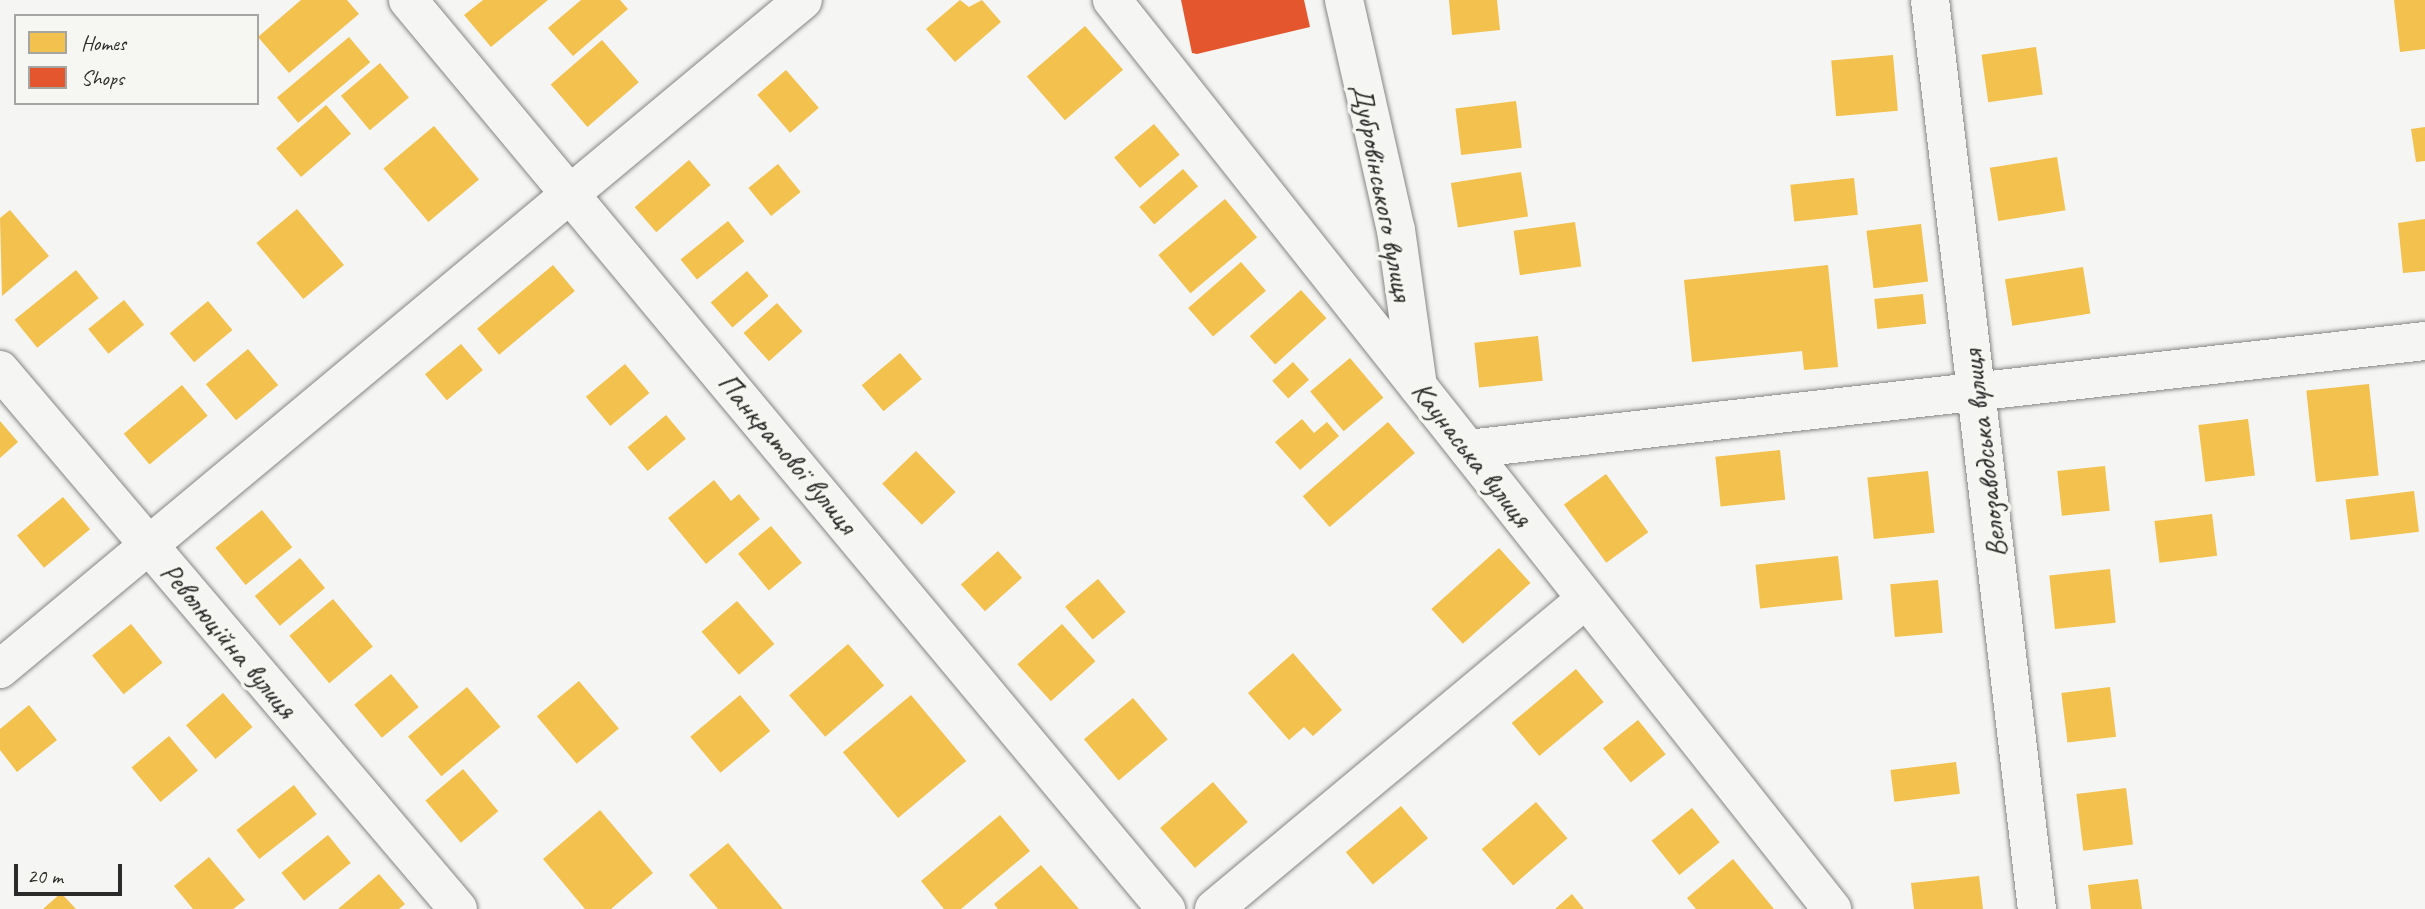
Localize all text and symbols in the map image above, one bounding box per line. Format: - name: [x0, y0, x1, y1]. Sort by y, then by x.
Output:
- legend: [14, 14, 259, 105]
- text: Homes: [81, 30, 126, 56]
- text: Shops: [81, 65, 124, 91]
- street label: Дубровінського вулиця: [1344, 80, 1422, 304]
- street label: Велозаводська вулиця: [1953, 347, 2015, 561]
- street label: Панкратової вулиця: [710, 365, 866, 541]
- street label: Каунаська вулиця: [1403, 373, 1541, 535]
- street label: Революційна вулиця: [153, 554, 305, 726]
- scale bar: [18, 850, 126, 894]
- text: 20 m: [27, 863, 63, 889]

